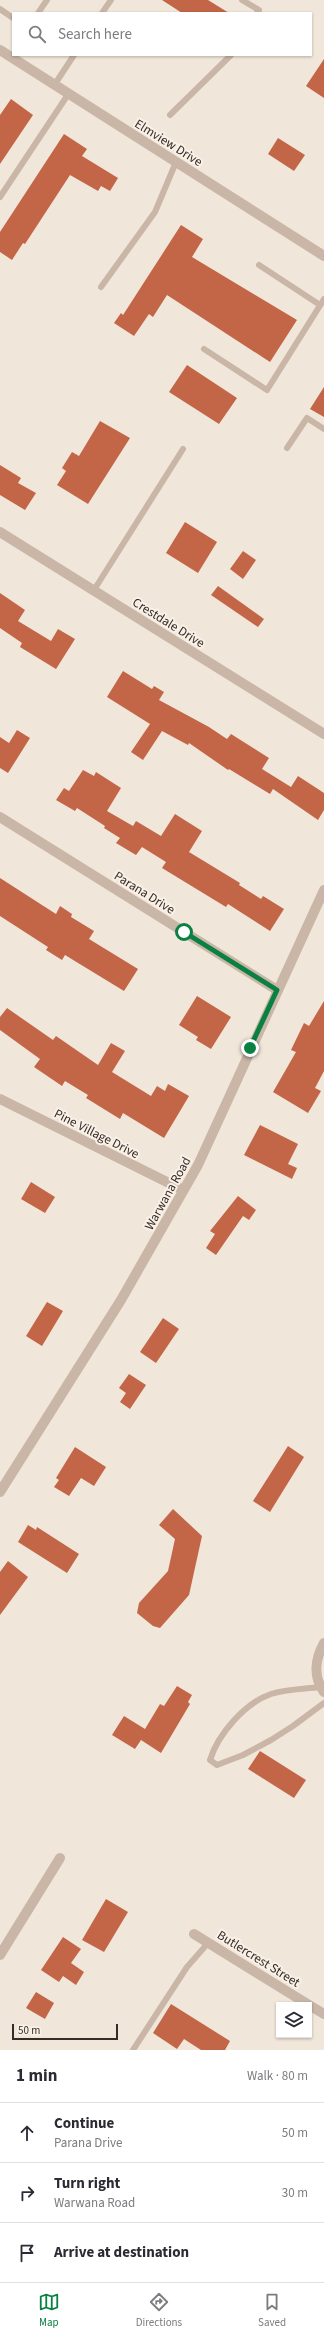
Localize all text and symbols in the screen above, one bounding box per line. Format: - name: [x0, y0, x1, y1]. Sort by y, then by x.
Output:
- search box: [12, 12, 312, 56]
- icon: search: [26, 23, 48, 45]
- text: Search here: [58, 24, 132, 45]
- street label: Elmview Drive: [131, 115, 206, 171]
- street label: Crestdale Drive: [129, 593, 208, 652]
- street label: Parana Drive: [111, 867, 178, 919]
- route start: [175, 923, 193, 941]
- route end: [241, 1039, 259, 1057]
- street label: Pine Village Drive: [51, 1105, 142, 1163]
- street label: Warwana Road: [140, 1154, 195, 1233]
- street label: Butlercrest Street: [214, 1926, 304, 1992]
- map controls: [276, 2002, 312, 2038]
- button: layers: [276, 2002, 312, 2038]
- scale bar: [12, 2022, 118, 2041]
- text: 50 m: [18, 2023, 40, 2038]
- text: 1 min: [16, 2064, 57, 2088]
- text: Walk · 80 m: [247, 2067, 308, 2085]
- text: Continue: [54, 2113, 114, 2134]
- icon: ahead: [16, 2122, 38, 2144]
- text: 50 m: [282, 2124, 308, 2142]
- text: Parana Drive: [54, 2134, 123, 2152]
- text: Turn right: [54, 2173, 120, 2194]
- icon: right: [16, 2182, 38, 2204]
- text: 30 m: [282, 2184, 308, 2202]
- text: Warwana Road: [54, 2194, 135, 2212]
- icon: arrive: [16, 2242, 38, 2264]
- text: Arrive at destination: [54, 2242, 189, 2263]
- tab: Map: [38, 2291, 60, 2330]
- tab: Directions: [136, 2291, 182, 2330]
- tab: Saved: [258, 2291, 286, 2330]

